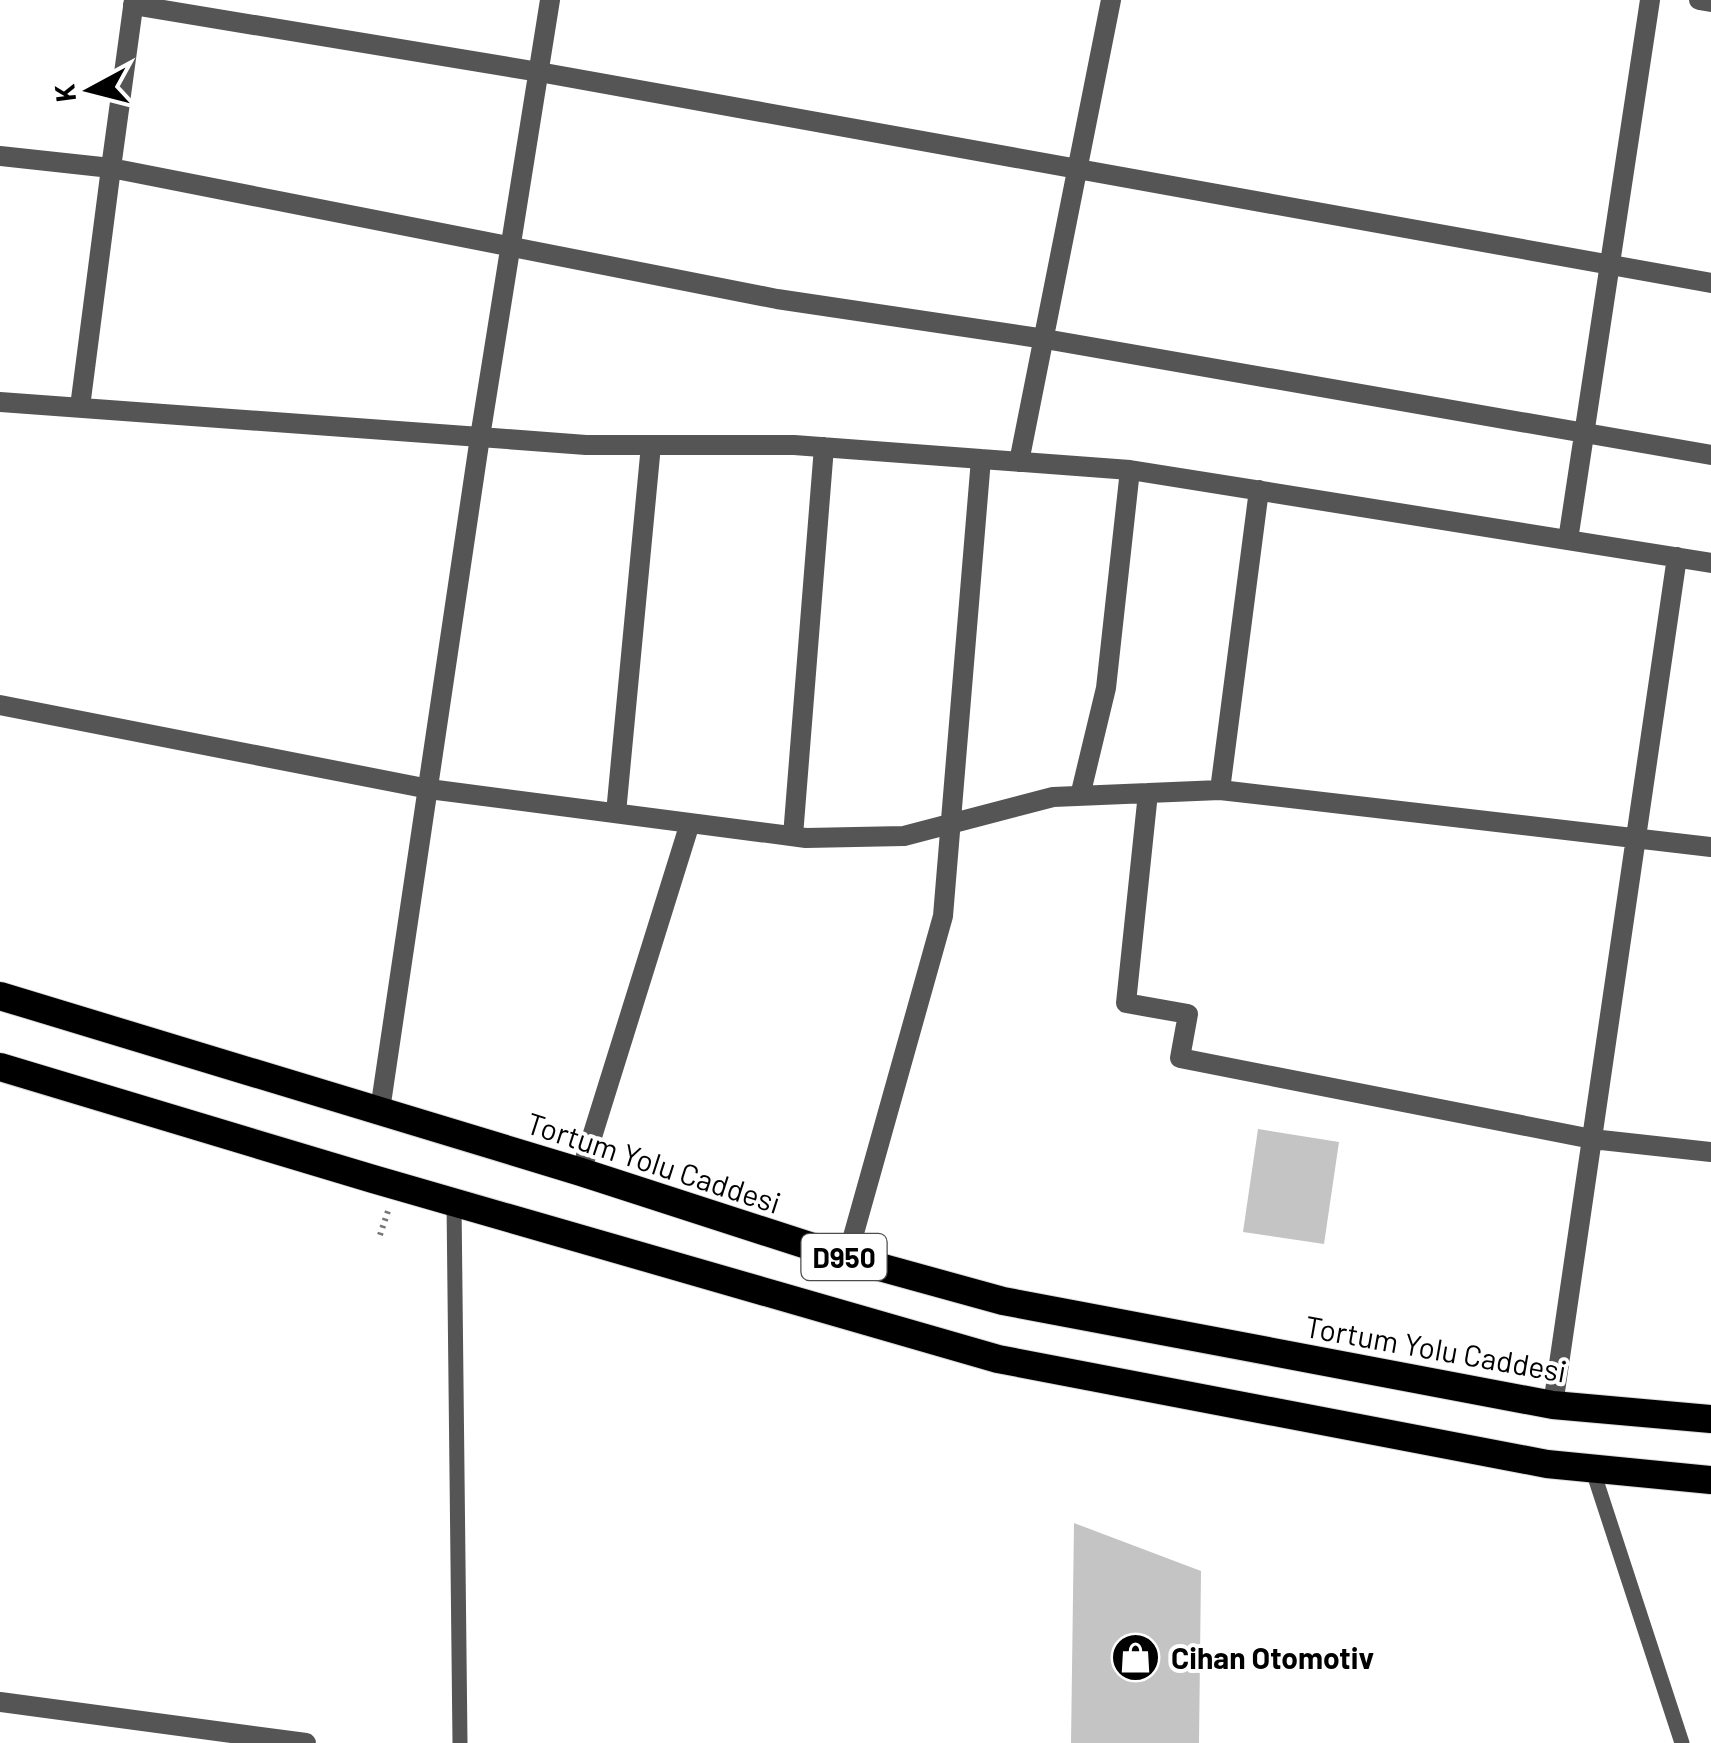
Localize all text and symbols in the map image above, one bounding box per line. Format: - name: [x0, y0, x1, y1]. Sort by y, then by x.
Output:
- north arrow: [40, 40, 140, 140]
- text: K: [46, 82, 82, 104]
- street label: Tortum Yolu Caddesi: [522, 1104, 786, 1220]
- road number: D950: [802, 1234, 886, 1280]
- street label: Tortum Yolu Caddesi: [1302, 1307, 1570, 1389]
- shop icon: Cihan Otomotiv: [1110, 1631, 1162, 1683]
- place label: Cihan Otomotiv: [1171, 1639, 1374, 1675]

